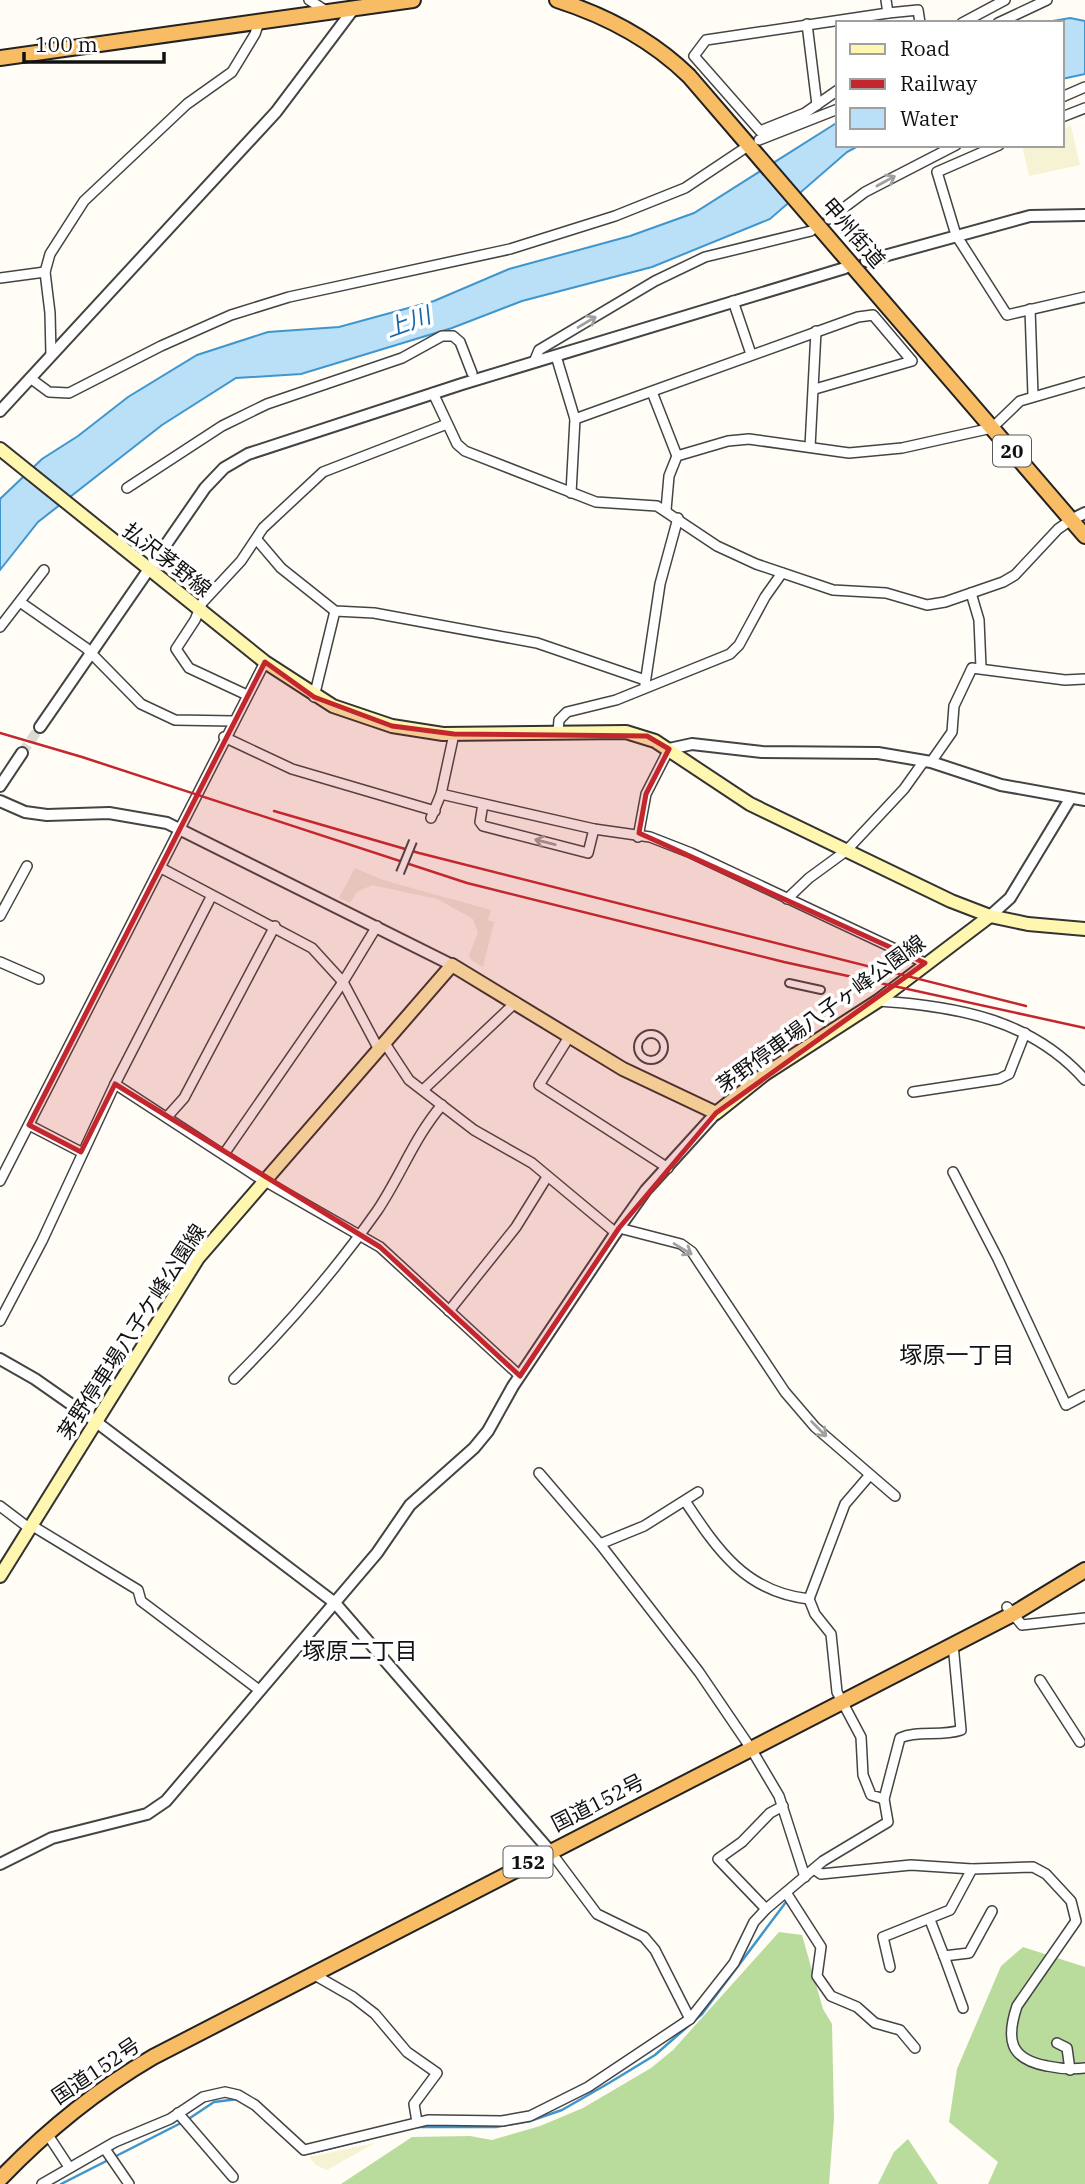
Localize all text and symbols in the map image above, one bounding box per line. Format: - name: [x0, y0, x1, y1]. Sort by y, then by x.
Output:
- scale bar: [24, 21, 164, 65]
- legend: [836, 21, 1064, 147]
- text: 100 m: [35, 30, 98, 58]
- text: Road: [900, 34, 950, 62]
- text: Railway: [900, 69, 978, 97]
- text: Water: [900, 104, 959, 132]
- one-way arrow: [875, 174, 895, 188]
- street label: 甲州街道: [816, 191, 892, 273]
- water label: 上川: [381, 298, 437, 343]
- one-way arrow: [577, 315, 597, 329]
- road number: 20: [993, 436, 1031, 466]
- street label: 払沢茅野線: [118, 516, 218, 603]
- one-way arrow: [535, 835, 557, 848]
- street label: 茅野停車場八子ヶ峰公園線: [710, 928, 931, 1099]
- street label: 茅野停車場八子ケ峰公園線: [51, 1218, 212, 1445]
- one-way arrow: [673, 1241, 692, 1256]
- district label: 塚原一丁目: [900, 1339, 1015, 1369]
- one-way arrow: [810, 1420, 827, 1437]
- district label: 塚原二丁目: [303, 1635, 418, 1665]
- street label: 国道152号: [546, 1767, 649, 1837]
- road number: 152: [504, 1846, 552, 1878]
- street label: 国道152号: [46, 2030, 145, 2110]

